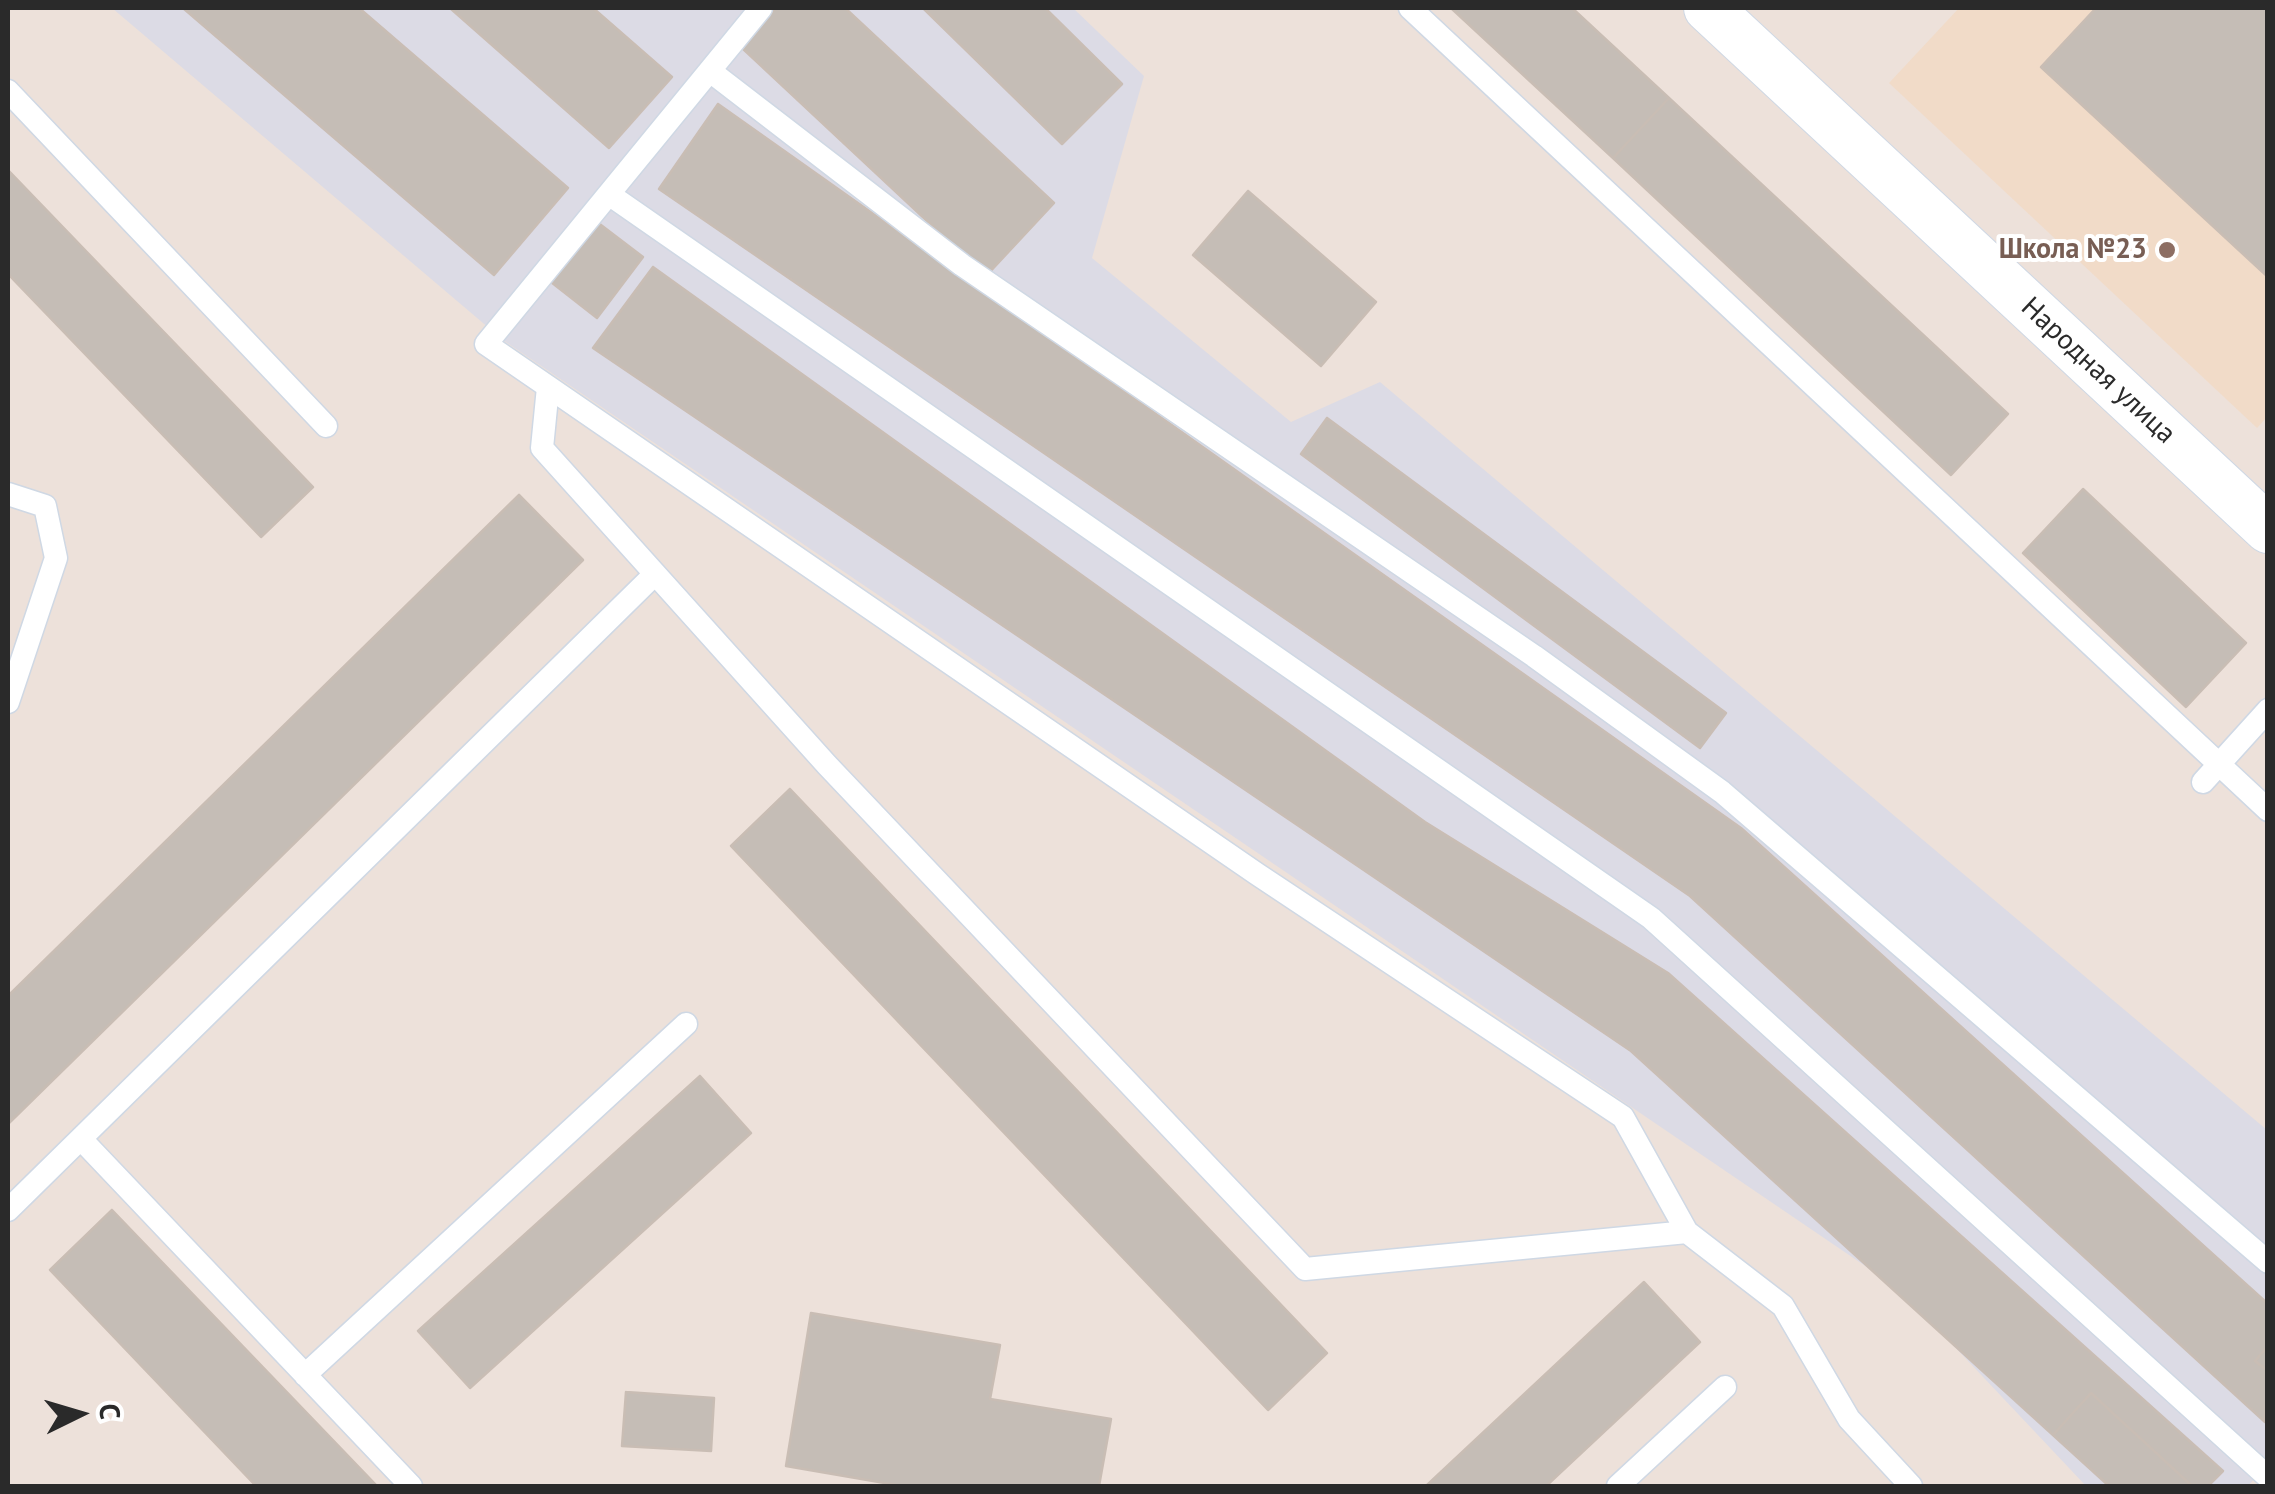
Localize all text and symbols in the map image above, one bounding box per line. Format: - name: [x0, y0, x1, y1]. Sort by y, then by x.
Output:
- place label: Школа №23: [1999, 233, 2147, 267]
- marker: Школа №23: [2156, 239, 2178, 261]
- street label: Народная улица: [2014, 291, 2182, 451]
- north arrow: [30, 1364, 130, 1464]
- text: С: [91, 1402, 129, 1421]

